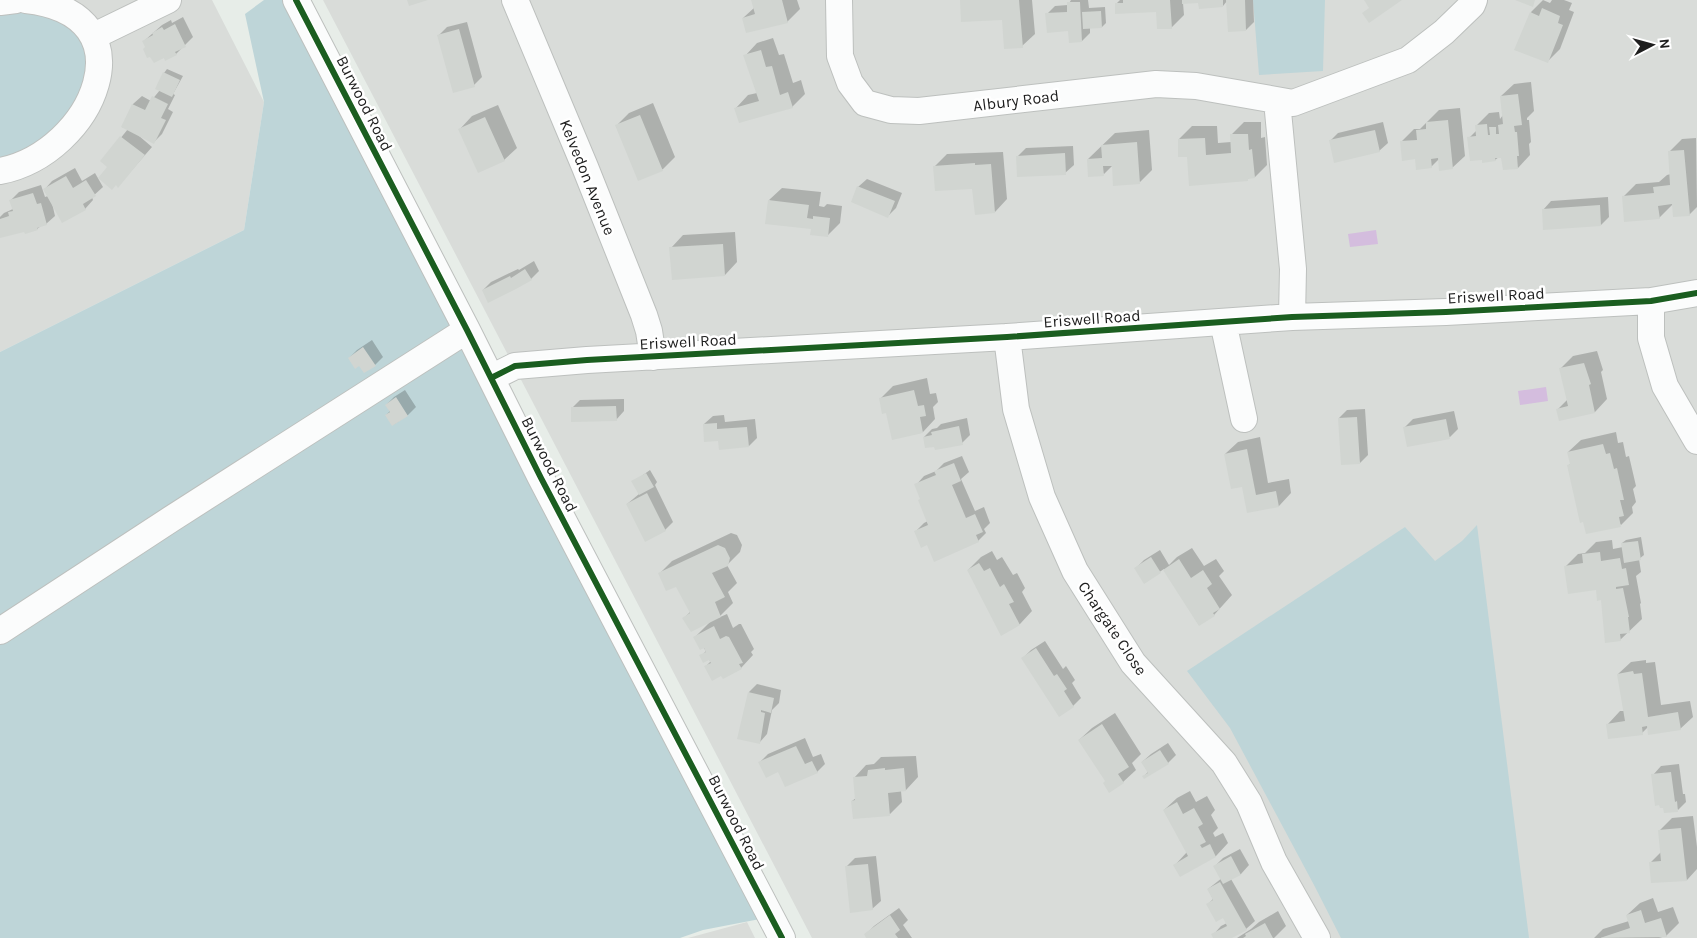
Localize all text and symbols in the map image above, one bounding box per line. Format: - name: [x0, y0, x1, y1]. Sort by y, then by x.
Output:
- north arrow: [1627, 20, 1677, 70]
- text: N: [1655, 38, 1673, 50]
- street label: Burwood Road: [332, 52, 397, 154]
- street label: Albury Road: [972, 86, 1060, 115]
- street label: Kelvedon Avenue: [556, 117, 619, 238]
- street label: Eriswell Road: [1447, 283, 1545, 308]
- street label: Eriswell Road: [1043, 306, 1141, 331]
- street label: Eriswell Road: [639, 329, 737, 354]
- street label: Burwood Road: [517, 413, 582, 515]
- street label: Chargate Close: [1074, 578, 1151, 679]
- street label: Burwood Road: [704, 771, 769, 873]

